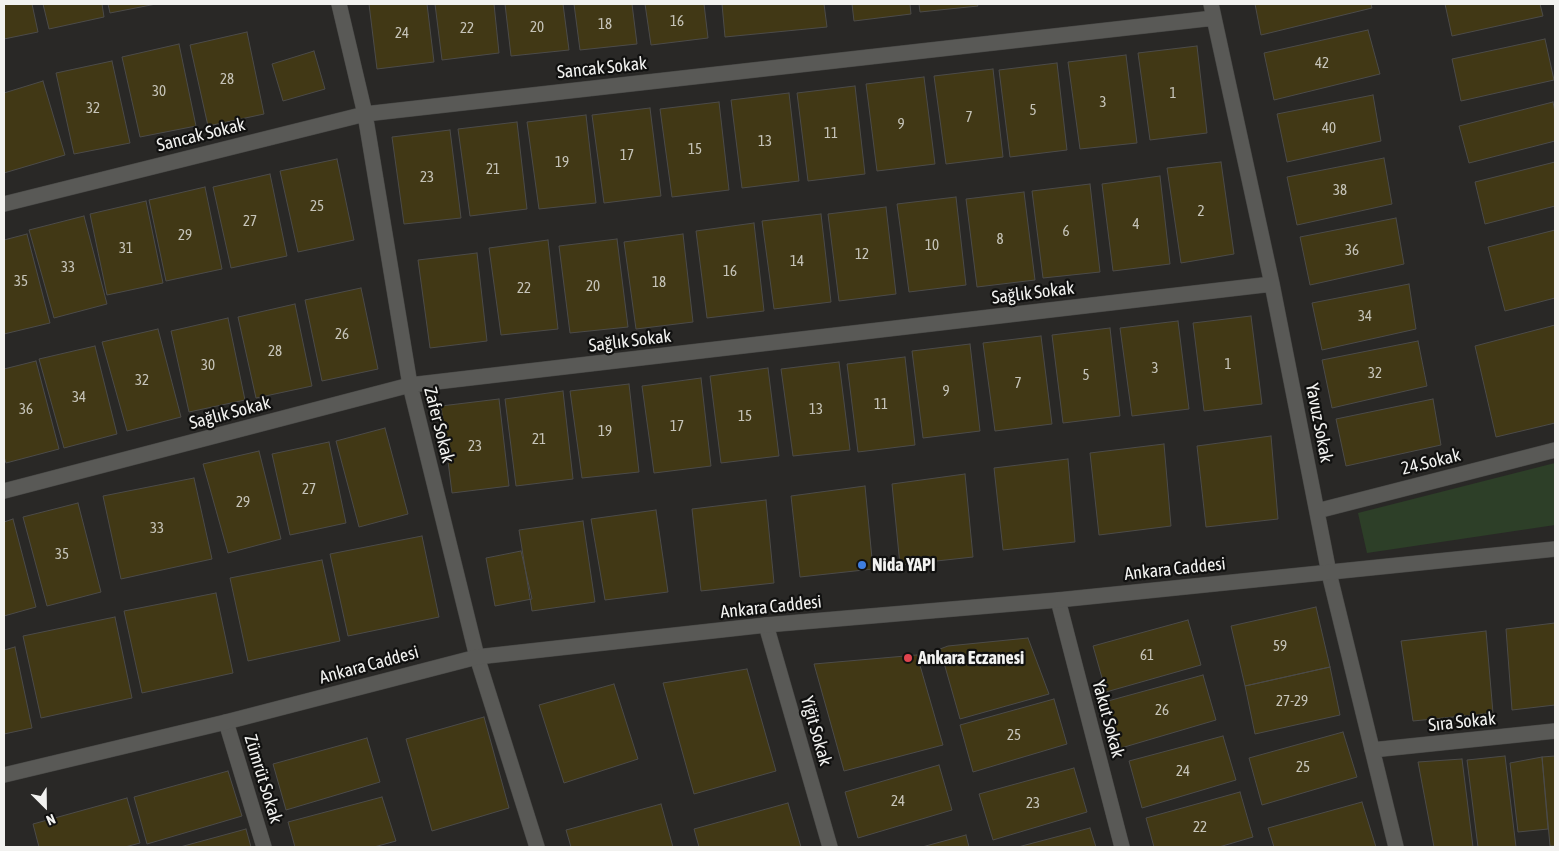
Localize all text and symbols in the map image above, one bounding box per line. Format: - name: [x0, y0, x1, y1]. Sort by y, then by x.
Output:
- house number: 16: [670, 12, 684, 30]
- house number: 18: [598, 15, 612, 33]
- house number: 20: [530, 18, 544, 36]
- house number: 22: [460, 19, 474, 37]
- house number: 24: [395, 24, 409, 42]
- street label: Sancak Sokak: [556, 53, 648, 83]
- house number: 42: [1315, 54, 1329, 72]
- house number: 28: [220, 70, 234, 88]
- house number: 30: [152, 82, 166, 100]
- house number: 1: [1169, 84, 1177, 102]
- house number: 3: [1099, 93, 1107, 111]
- house number: 32: [86, 99, 100, 117]
- house number: 5: [1029, 101, 1037, 119]
- house number: 7: [965, 108, 973, 126]
- street label: Sancak Sokak: [155, 114, 247, 156]
- house number: 9: [897, 115, 905, 133]
- house number: 40: [1322, 119, 1336, 137]
- house number: 11: [824, 124, 838, 142]
- house number: 13: [758, 132, 772, 150]
- house number: 15: [688, 140, 702, 158]
- house number: 17: [620, 146, 634, 164]
- house number: 19: [555, 153, 569, 171]
- house number: 21: [486, 160, 500, 178]
- house number: 23: [420, 168, 434, 186]
- house number: 38: [1333, 181, 1347, 199]
- house number: 25: [310, 197, 324, 215]
- house number: 2: [1197, 202, 1205, 220]
- house number: 27: [243, 212, 257, 230]
- house number: 4: [1132, 215, 1140, 233]
- house number: 6: [1062, 222, 1070, 240]
- house number: 29: [178, 226, 192, 244]
- house number: 8: [996, 230, 1004, 248]
- house number: 10: [925, 236, 939, 254]
- house number: 31: [119, 239, 133, 257]
- house number: 36: [1345, 241, 1359, 259]
- house number: 12: [855, 245, 869, 263]
- house number: 14: [790, 252, 804, 270]
- house number: 33: [61, 258, 75, 276]
- house number: 16: [723, 262, 737, 280]
- house number: 35: [14, 272, 28, 290]
- house number: 18: [652, 273, 666, 291]
- house number: 20: [586, 277, 600, 295]
- street label: Sağlık Sokak: [990, 277, 1076, 309]
- house number: 22: [517, 279, 531, 297]
- house number: 34: [1358, 307, 1372, 325]
- house number: 26: [335, 325, 349, 343]
- street label: Sağlık Sokak: [587, 325, 673, 357]
- house number: 28: [268, 342, 282, 360]
- house number: 1: [1224, 355, 1232, 373]
- house number: 30: [201, 356, 215, 374]
- house number: 3: [1151, 359, 1159, 377]
- house number: 32: [1368, 364, 1382, 382]
- house number: 5: [1082, 366, 1090, 384]
- house number: 32: [135, 371, 149, 389]
- house number: 7: [1014, 374, 1022, 392]
- street label: Yavuz Sokak: [1301, 381, 1337, 465]
- house number: 9: [942, 382, 950, 400]
- street label: Zafer Sokak: [419, 385, 459, 465]
- house number: 34: [72, 388, 86, 406]
- street label: Sağlık Sokak: [187, 392, 273, 434]
- house number: 11: [874, 395, 888, 413]
- house number: 36: [19, 400, 33, 418]
- house number: 13: [809, 400, 823, 418]
- house number: 15: [738, 407, 752, 425]
- house number: 17: [670, 417, 684, 435]
- house number: 19: [598, 422, 612, 440]
- house number: 21: [532, 430, 546, 448]
- house number: 23: [468, 437, 482, 455]
- street label: 24.Sokak: [1399, 444, 1463, 480]
- house number: 27: [302, 480, 316, 498]
- house number: 29: [236, 493, 250, 511]
- house number: 33: [150, 519, 164, 537]
- house number: 35: [55, 545, 69, 563]
- street label: Ankara Caddesi: [1123, 553, 1227, 585]
- place label: Nida YAPI: [872, 554, 935, 576]
- marker: Nida YAPI: [856, 559, 868, 571]
- street label: Ankara Caddesi: [719, 591, 823, 623]
- house number: 59: [1273, 637, 1287, 655]
- street label: Ankara Caddesi: [317, 641, 421, 689]
- house number: 61: [1140, 646, 1154, 664]
- place label: Ankara Eczanesi: [918, 647, 1024, 669]
- marker: Ankara Eczanesi: [902, 652, 914, 664]
- street label: Yakut Sokak: [1087, 678, 1129, 760]
- house number: 27-29: [1276, 692, 1308, 710]
- street label: Yiğit Sokak: [796, 694, 836, 768]
- house number: 26: [1155, 701, 1169, 719]
- street label: Sıra Sokak: [1427, 708, 1497, 736]
- house number: 25: [1007, 726, 1021, 744]
- street label: Zümrüt Sokak: [239, 732, 287, 826]
- house number: 25: [1296, 758, 1310, 776]
- house number: 24: [1176, 762, 1190, 780]
- north arrow: [20, 781, 70, 831]
- house number: 24: [891, 792, 905, 810]
- house number: 23: [1026, 794, 1040, 812]
- text: N: [44, 811, 58, 829]
- house number: 22: [1193, 818, 1207, 836]

